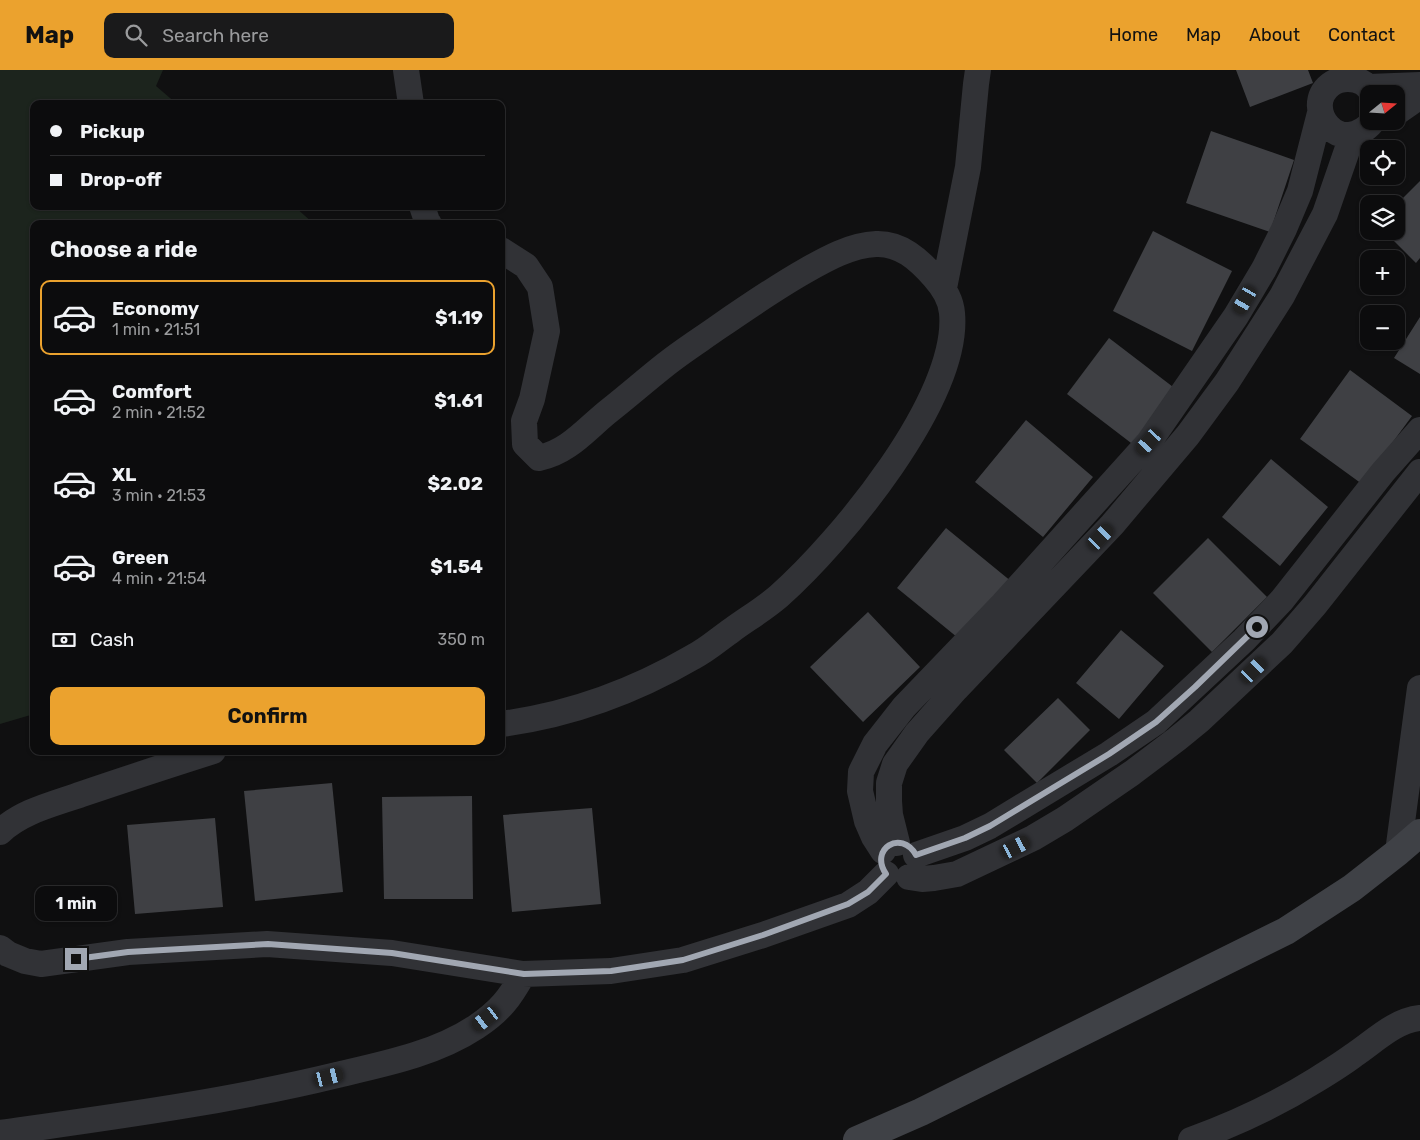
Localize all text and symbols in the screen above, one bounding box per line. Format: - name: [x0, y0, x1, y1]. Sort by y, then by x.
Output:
- search box: [104, 13, 454, 58]
- text: Map: [25, 21, 74, 49]
- icon: search: [122, 21, 150, 49]
- text: Search here: [162, 24, 269, 47]
- text: Home: [1109, 24, 1158, 46]
- text: Map: [1186, 24, 1221, 46]
- text: About: [1249, 24, 1300, 46]
- text: Contact: [1328, 24, 1395, 46]
- north arrow: [1360, 85, 1405, 130]
- map controls: [1360, 85, 1405, 350]
- text: Pickup: [80, 120, 145, 143]
- button: locate: [1360, 140, 1405, 185]
- text: Drop-off: [80, 168, 162, 191]
- button: layers: [1360, 195, 1405, 240]
- text: Choose a ride: [50, 236, 197, 263]
- button: +: [1360, 250, 1405, 295]
- car: [1231, 283, 1258, 317]
- icon: car: [52, 295, 97, 340]
- text: Economy: [112, 297, 199, 320]
- button: −: [1360, 305, 1405, 350]
- text: $1.19: [435, 306, 483, 329]
- text: 1 min · 21:51: [112, 320, 200, 339]
- icon: car: [52, 378, 97, 423]
- text: Comfort: [112, 380, 192, 403]
- text: $1.61: [434, 389, 483, 412]
- text: 2 min · 21:52: [112, 403, 205, 422]
- car: [1133, 426, 1164, 458]
- icon: car: [52, 461, 97, 506]
- text: XL: [112, 463, 136, 486]
- text: $2.02: [427, 472, 483, 495]
- text: 3 min · 21:53: [112, 486, 206, 505]
- car: [1085, 521, 1116, 553]
- icon: car: [52, 544, 97, 589]
- text: Green: [112, 546, 169, 569]
- text: $1.54: [430, 555, 483, 578]
- text: 4 min · 21:54: [112, 569, 207, 588]
- route start: [1246, 616, 1268, 638]
- icon: cash: [50, 626, 78, 654]
- text: Cash: [90, 628, 134, 651]
- text: 350 m: [438, 630, 485, 649]
- car: [1238, 654, 1270, 686]
- button: Confirm: [50, 687, 485, 745]
- car: [999, 834, 1032, 860]
- callout: 1 min: [35, 886, 117, 922]
- text: 1 min: [56, 894, 96, 913]
- route end: [65, 948, 87, 970]
- car: [469, 1004, 502, 1034]
- car: [312, 1066, 345, 1088]

